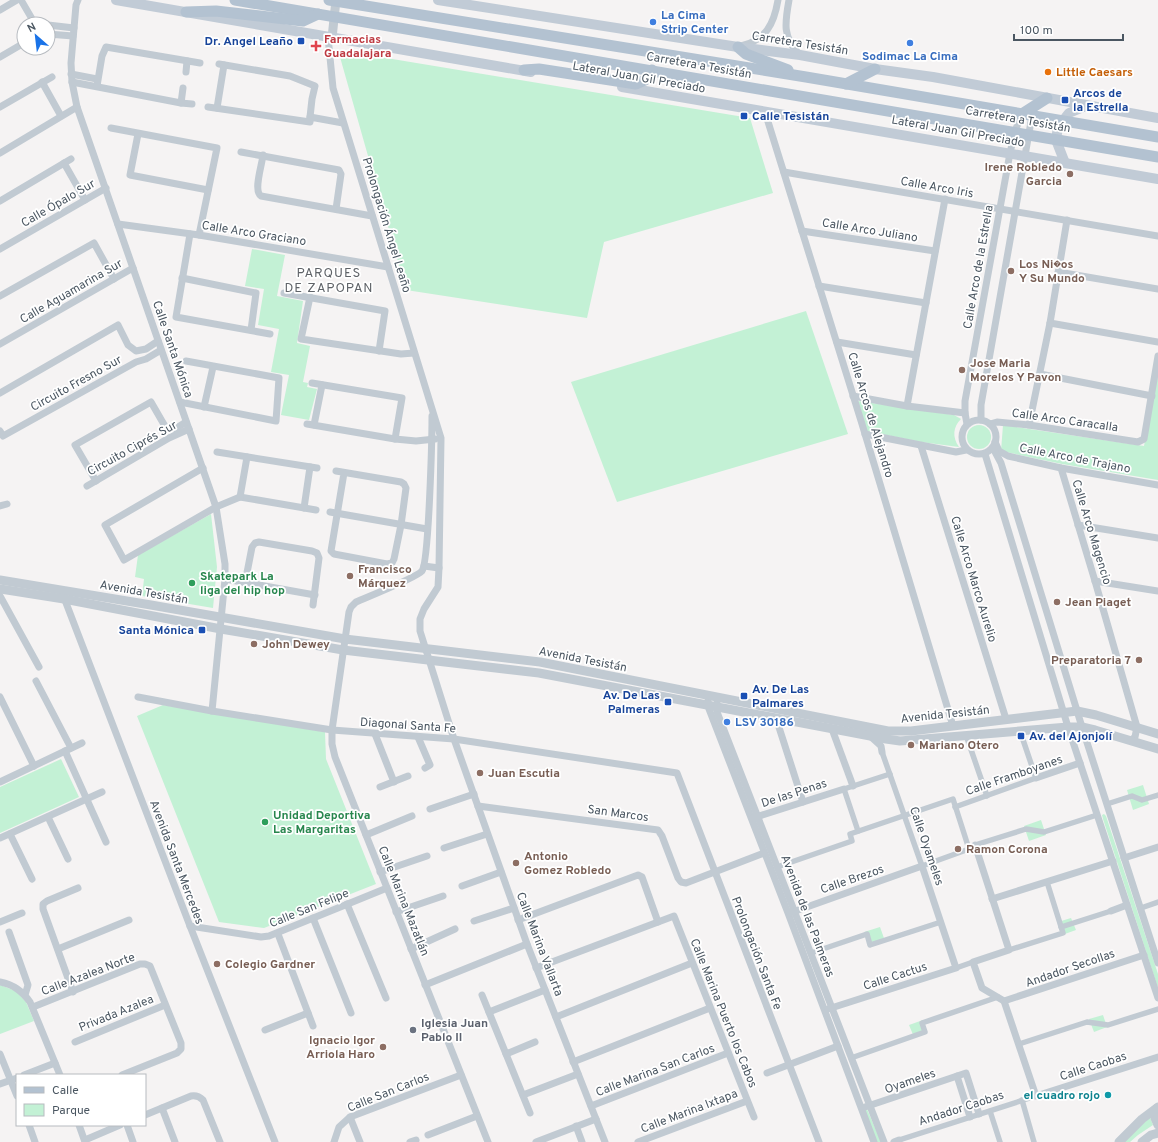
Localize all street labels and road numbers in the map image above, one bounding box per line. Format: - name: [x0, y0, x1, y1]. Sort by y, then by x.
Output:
- street label: Carretera Tesistán: [750, 28, 849, 60]
- street label: Carretera a Tesistán: [645, 49, 753, 83]
- street label: Lateral Juan Gil Preciado: [571, 58, 707, 98]
- street label: Carretera a Tesistán: [964, 103, 1072, 137]
- street label: Lateral Juan Gil Preciado: [890, 112, 1026, 152]
- street label: Prolongación Ángel Leaño: [358, 156, 414, 295]
- street label: Calle Arco Iris: [899, 174, 975, 202]
- street label: Calle Ópalo Sur: [19, 176, 99, 232]
- street label: Calle Arco de la Estrella: [960, 204, 998, 330]
- street label: Calle Arco Juliano: [821, 216, 919, 247]
- street label: Calle Arco Graciano: [200, 218, 308, 250]
- street label: Calle Aguamarina Sur: [17, 256, 126, 328]
- street label: Calle Santa Mónica: [148, 299, 196, 400]
- street label: Calle Arcos de Alejandro: [843, 351, 897, 480]
- street label: Circuito Fresno Sur: [28, 352, 125, 416]
- street label: Calle Arco Caracalla: [1011, 406, 1119, 436]
- street label: Circuito Ciprés Sur: [85, 417, 181, 480]
- street label: Calle Arco de Trajano: [1018, 440, 1132, 478]
- street label: Calle Arco Magencio: [1067, 478, 1115, 587]
- street label: Calle Arco Marco Aurelio: [946, 514, 1000, 645]
- street label: Avenida Tesistán: [98, 577, 189, 609]
- street label: Avenida Tesistán: [537, 644, 628, 676]
- street label: Avenida Tesistán: [900, 702, 990, 728]
- street label: Diagonal Santa Fe: [359, 715, 456, 737]
- street label: Calle Framboyanes: [964, 752, 1065, 800]
- street label: De las Penas: [759, 776, 829, 812]
- street label: Avenida Santa Mercedes: [145, 798, 207, 927]
- street label: San Marcos: [586, 802, 650, 826]
- street label: Calle Oyameles: [905, 805, 947, 888]
- street label: Calle Marina Mazatlán: [374, 844, 432, 959]
- street label: Avenida de las Palmeras: [776, 853, 838, 980]
- street label: Calle Brezos: [818, 862, 886, 898]
- street label: Calle San Felipe: [267, 886, 352, 932]
- street label: Calle Marina Vallarta: [512, 890, 566, 999]
- street label: Prolongación Santa Fe: [727, 894, 785, 1012]
- street label: Calle Marina Puerto los Cabos: [686, 936, 760, 1090]
- street label: Andador Secollas: [1023, 946, 1117, 992]
- street label: Calle Azalea Norte: [39, 950, 138, 1000]
- street label: Calle Cactus: [861, 959, 929, 995]
- street label: Privada Azalea: [77, 992, 156, 1036]
- street label: Calle Marina San Carlos: [593, 1041, 717, 1101]
- street label: Calle Caobas: [1058, 1049, 1129, 1085]
- street label: Oyameles: [883, 1066, 938, 1098]
- street label: Calle San Carlos: [345, 1069, 432, 1117]
- street label: Calle Marina Ixtapa: [639, 1086, 740, 1138]
- street label: Andador Caobas: [917, 1088, 1006, 1130]

